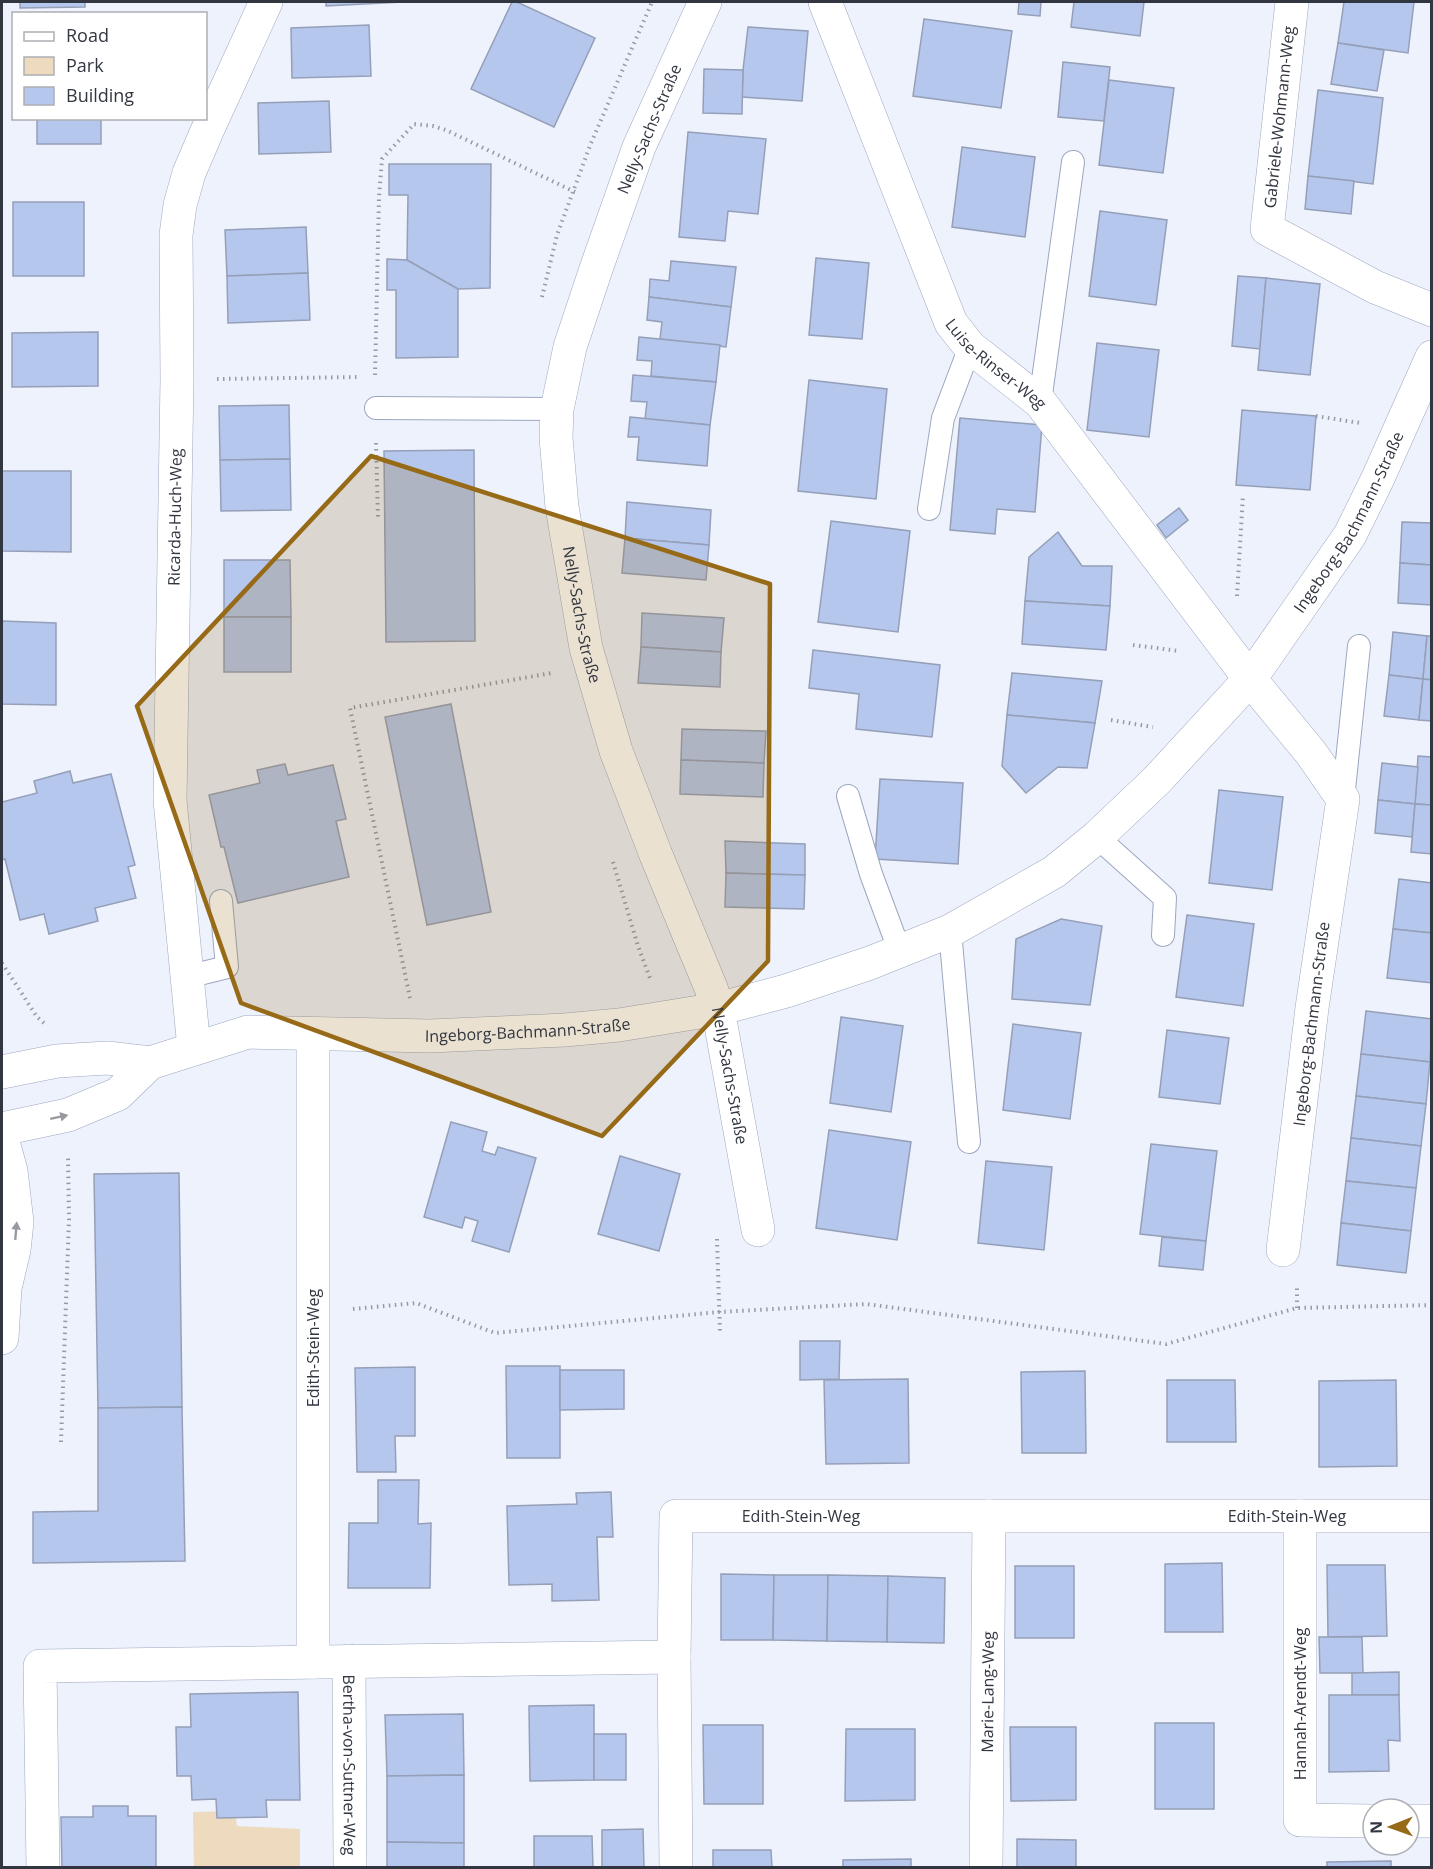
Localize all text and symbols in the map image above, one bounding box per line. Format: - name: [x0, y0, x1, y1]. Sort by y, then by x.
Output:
- legend: [12, 12, 207, 120]
- text: Road: [66, 23, 109, 47]
- street label: Gabriele-Wohmann-Weg: [1258, 24, 1300, 209]
- text: Park: [66, 53, 104, 77]
- street label: Nelly-Sachs-Straße: [612, 61, 686, 197]
- text: Building: [66, 83, 134, 107]
- street label: Luise-Rinser-Weg: [940, 314, 1052, 413]
- street label: Ingeborg-Bachmann-Straße: [1288, 428, 1408, 617]
- street label: Ricarda-Huch-Weg: [163, 448, 187, 586]
- street label: Nelly-Sachs-Straße: [558, 545, 607, 686]
- street label: Ingeborg-Bachmann-Straße: [1288, 921, 1334, 1127]
- street label: Nelly-Sachs-Straße: [707, 1005, 753, 1146]
- street label: Ingeborg-Bachmann-Straße: [425, 1012, 632, 1047]
- one-way arrow: [50, 1112, 69, 1121]
- one-way arrow: [11, 1221, 21, 1240]
- street label: Edith-Stein-Weg: [302, 1289, 324, 1407]
- street label: Edith-Stein-Weg: [742, 1505, 860, 1527]
- street label: Edith-Stein-Weg: [1228, 1505, 1346, 1527]
- street label: Hannah-Arendt-Weg: [1289, 1627, 1311, 1780]
- street label: Marie-Lang-Weg: [976, 1631, 999, 1753]
- street label: Bertha-von-Suttner-Weg: [338, 1674, 361, 1856]
- north arrow: [1361, 1797, 1421, 1857]
- text: N: [1365, 1821, 1387, 1834]

